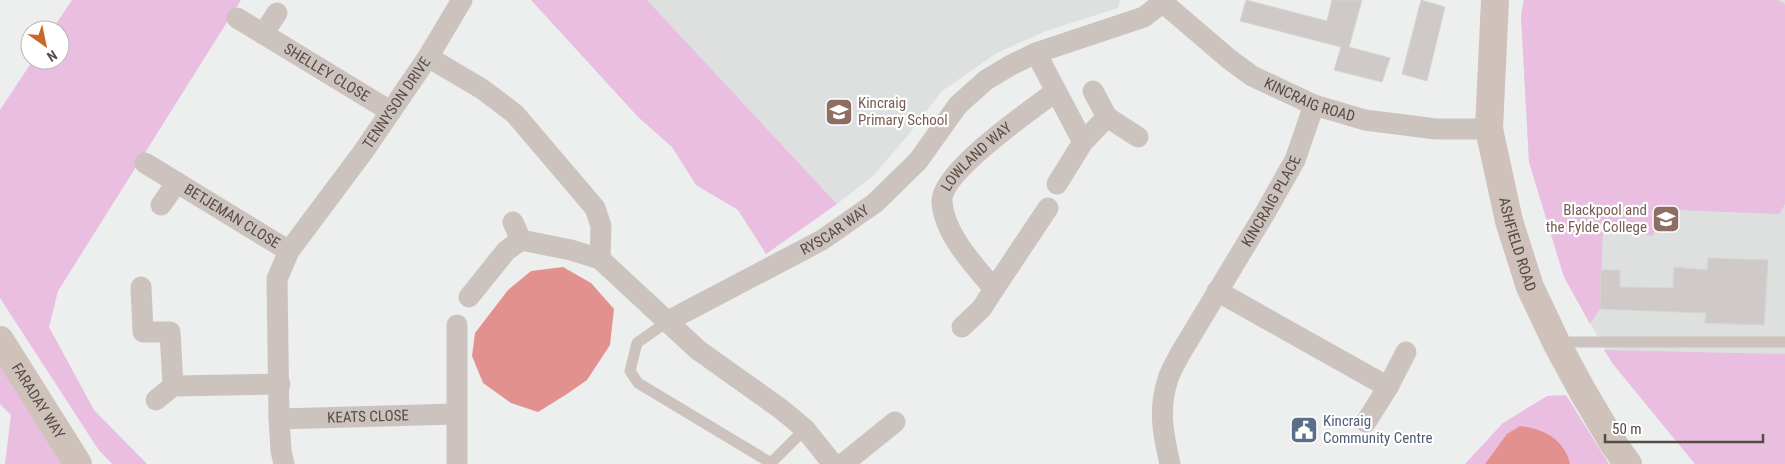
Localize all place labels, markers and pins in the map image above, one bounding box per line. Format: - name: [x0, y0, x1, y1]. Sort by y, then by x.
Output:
- place label: Kincraig Primary School: [858, 94, 948, 129]
- school or university icon: Kincraig Primary School: [824, 97, 854, 127]
- place label: Blackpool and the Fylde College: [1546, 201, 1647, 236]
- school or university icon: Blackpool and the Fylde College: [1651, 204, 1681, 234]
- place label: Kincraig Community Centre: [1323, 412, 1432, 447]
- public building icon: Kincraig Community Centre: [1289, 415, 1319, 445]

